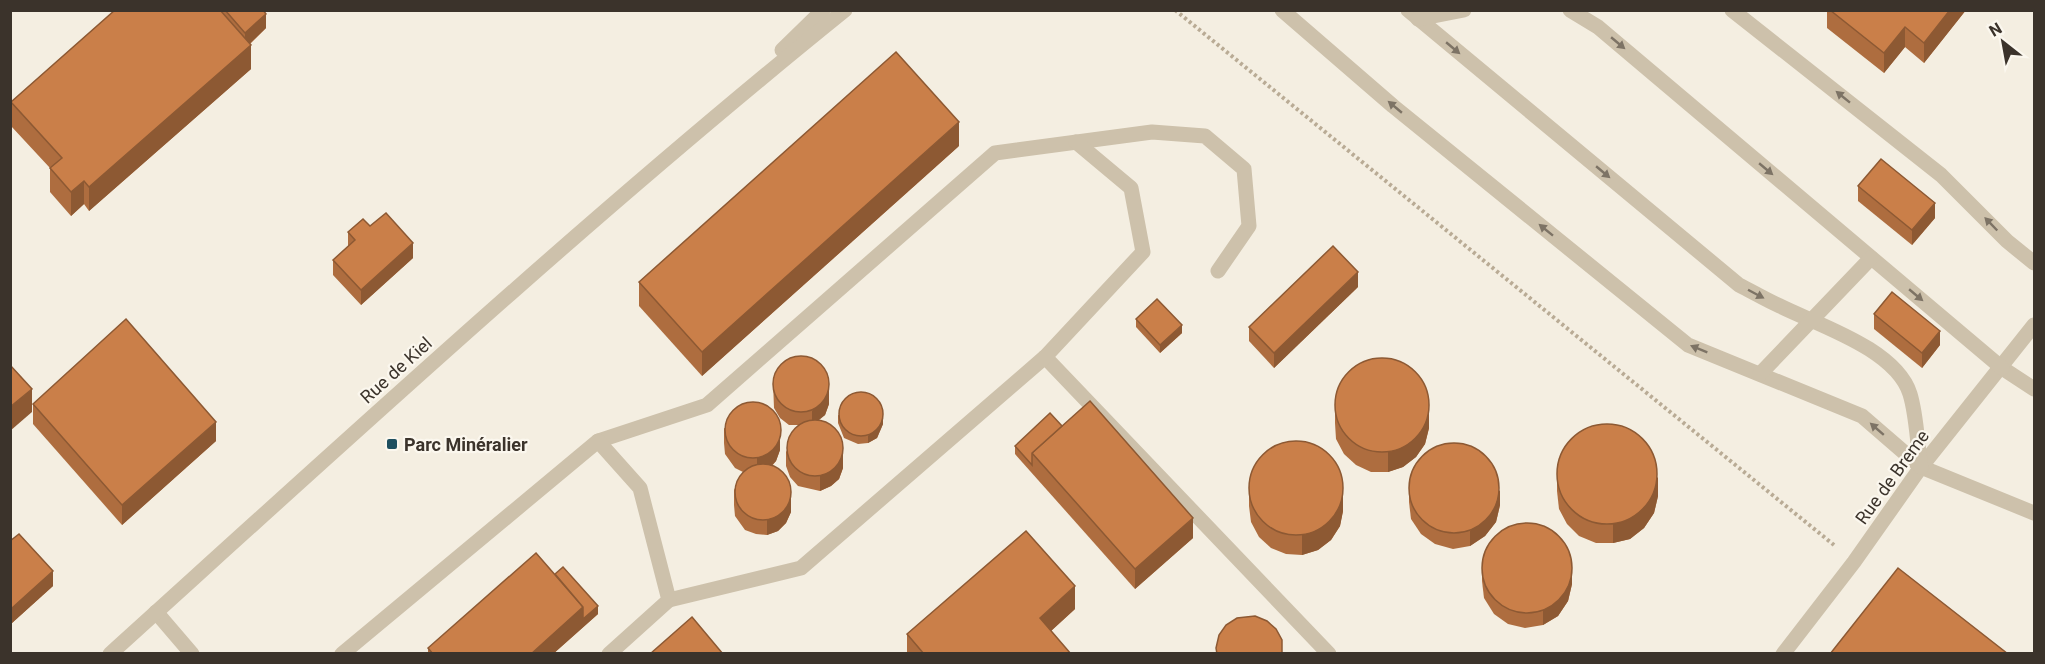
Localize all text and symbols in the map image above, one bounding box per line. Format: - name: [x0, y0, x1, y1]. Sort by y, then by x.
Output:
- north arrow: [1973, 12, 2033, 72]
- text: N: [1986, 19, 2005, 41]
- one-way arrow: [1610, 37, 1626, 50]
- one-way arrow: [1445, 41, 1460, 54]
- one-way arrow: [1836, 92, 1851, 104]
- one-way arrow: [1387, 100, 1403, 113]
- one-way arrow: [1759, 163, 1774, 175]
- one-way arrow: [1595, 166, 1611, 179]
- one-way arrow: [1984, 217, 1998, 232]
- one-way arrow: [1538, 223, 1554, 236]
- one-way arrow: [1908, 288, 1923, 301]
- one-way arrow: [1747, 289, 1764, 298]
- street label: Rue de Kiel: [356, 332, 436, 408]
- one-way arrow: [1690, 344, 1708, 354]
- one-way arrow: [1869, 422, 1884, 435]
- street label: Rue de Breme: [1851, 426, 1933, 528]
- place label: Parc Minéralier: [404, 434, 528, 455]
- marker: Parc Minéralier: [385, 437, 399, 451]

